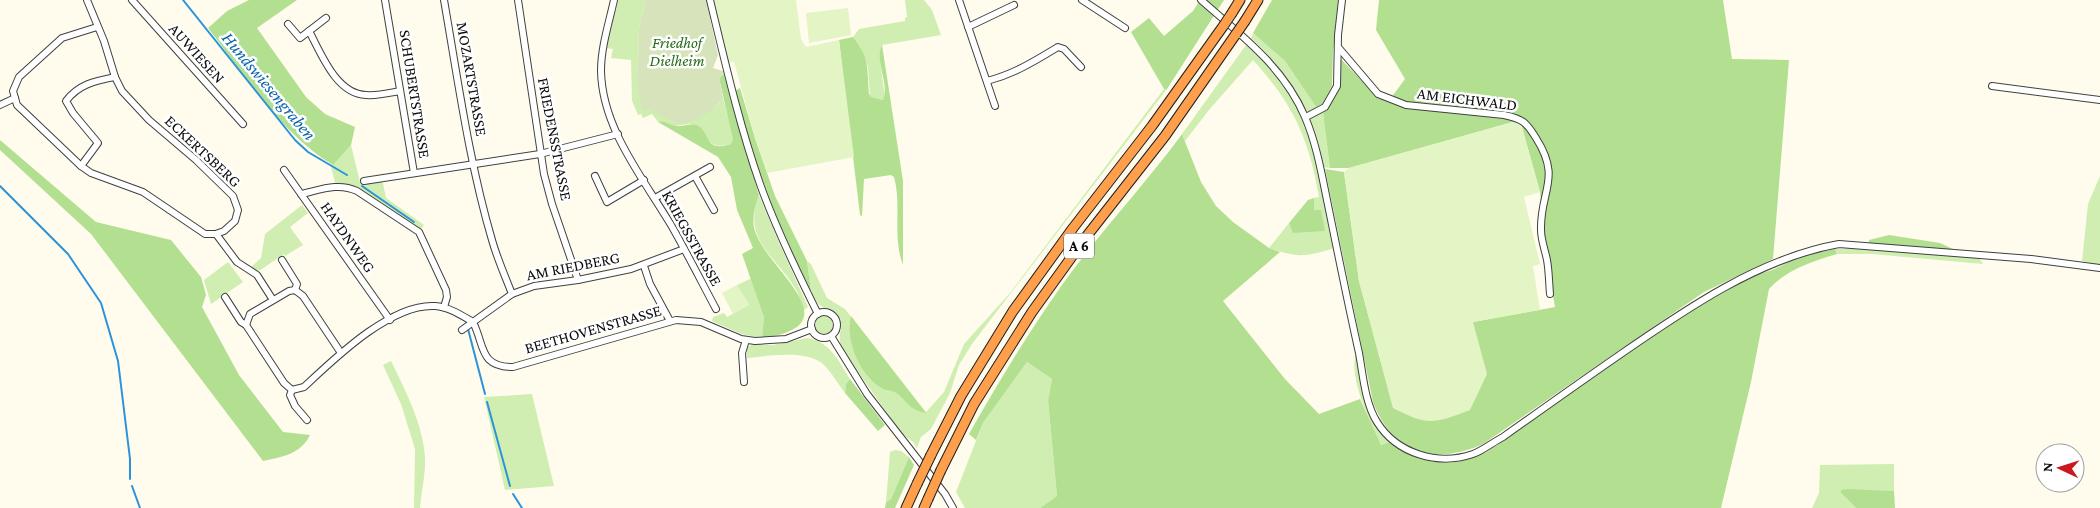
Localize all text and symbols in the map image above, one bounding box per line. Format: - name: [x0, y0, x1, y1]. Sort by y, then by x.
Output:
- street label: AUWIESEN: [166, 20, 228, 86]
- street label: MOZARTSTRASSE: [454, 21, 490, 138]
- water label: Hundswiesengraben: [218, 28, 320, 144]
- street label: SCHUBERTSTRASSE: [396, 29, 434, 160]
- park label: Friedhof Dielheim: [650, 34, 705, 69]
- street label: FRIEDENSSTRASSE: [535, 76, 575, 202]
- street label: AM EICHWALD: [1416, 84, 1518, 114]
- street label: ECKERTSBERG: [162, 112, 244, 190]
- street label: KRIEGSSTRASSE: [659, 187, 725, 289]
- street label: HAYDNWEG: [318, 199, 378, 275]
- road number: A 6: [1064, 234, 1094, 258]
- street label: AM RIEDBERG: [525, 249, 621, 283]
- street label: BEETHOVENSTRASSE: [523, 301, 664, 357]
- north arrow: [2035, 443, 2085, 493]
- text: N: [2039, 461, 2055, 472]

